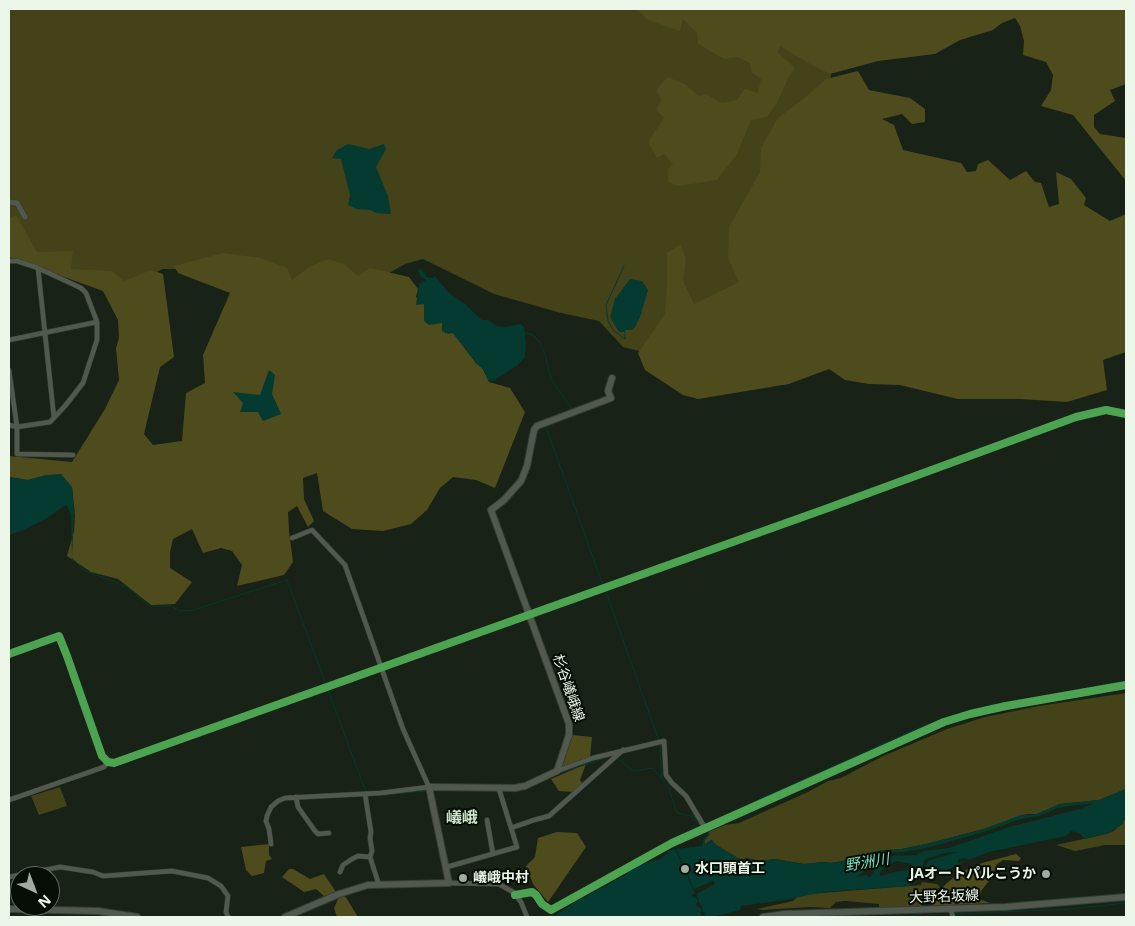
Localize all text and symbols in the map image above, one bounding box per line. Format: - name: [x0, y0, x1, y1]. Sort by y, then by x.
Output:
- street label: 杉谷嶬峨線: [549, 652, 587, 724]
- district label: 嶬峨: [446, 808, 478, 828]
- water label: 野洲川: [843, 851, 891, 875]
- place label: 水口頭首工: [695, 861, 765, 877]
- marker: 水口頭首工: [679, 863, 691, 875]
- north arrow: [10, 866, 60, 916]
- place label: JAオートパルこうか: [910, 866, 1036, 882]
- marker: JAオートパルこうか: [1040, 868, 1052, 880]
- place label: 嶬峨中村: [473, 870, 529, 886]
- marker: 嶬峨中村: [457, 872, 469, 884]
- street label: 大野名坂線: [909, 887, 979, 907]
- text: N: [34, 891, 56, 912]

